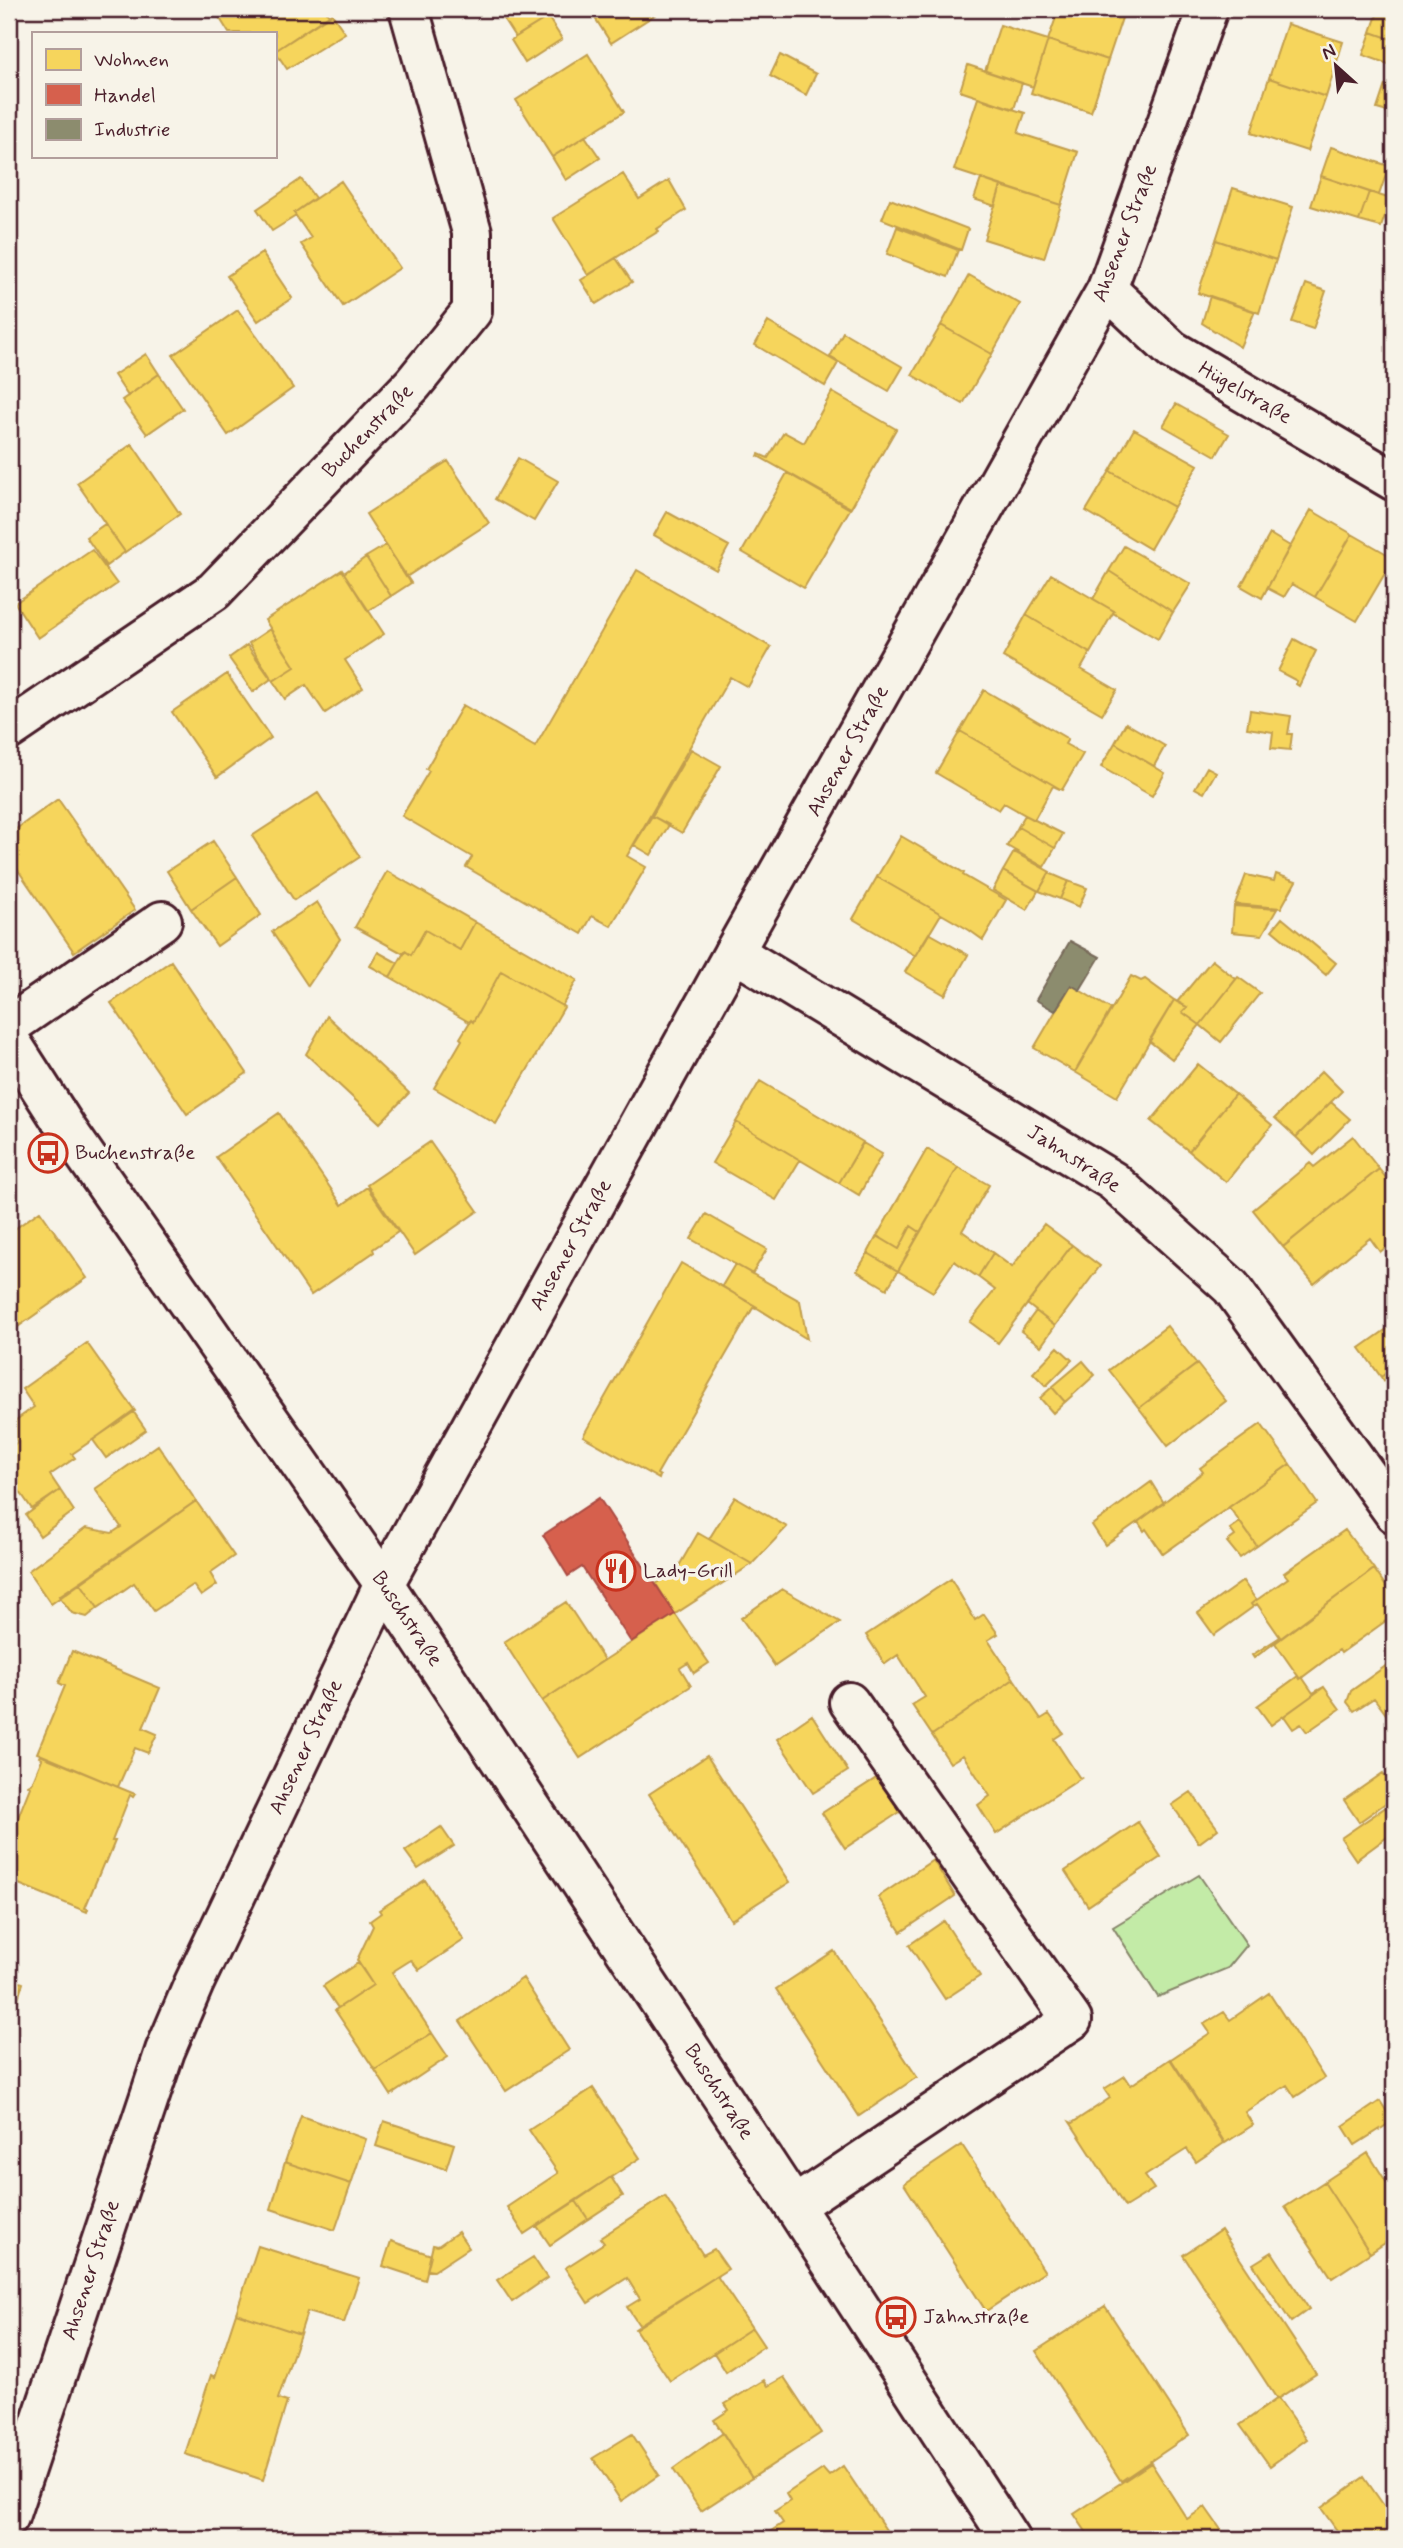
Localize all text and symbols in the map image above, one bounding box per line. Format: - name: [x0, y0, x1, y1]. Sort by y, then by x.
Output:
- legend: [32, 32, 276, 158]
- north arrow: [1302, 32, 1372, 102]
- text: N: [1318, 38, 1340, 66]
- text: Wohnen: [94, 46, 169, 74]
- text: Handel: [94, 82, 156, 110]
- text: Industrie: [94, 116, 170, 144]
- street label: Ahsener Straße: [1086, 160, 1164, 306]
- street label: Hügelstraße: [1193, 355, 1297, 431]
- street label: Buchenstraße: [316, 378, 420, 484]
- street label: Ahsener Straße: [800, 680, 896, 822]
- street label: Jahnstraße: [1022, 1118, 1126, 1200]
- bus stop icon: Buchenstraße: [27, 1132, 69, 1174]
- place label: Buchenstraße: [75, 1139, 195, 1167]
- street label: Ahsener Straße: [523, 1174, 619, 1316]
- restaurant icon: Lady-Grill: [595, 1550, 637, 1592]
- place label: Lady-Grill: [643, 1557, 733, 1585]
- street label: Buschstraße: [365, 1566, 449, 1672]
- street label: Ahsener Straße: [262, 1675, 350, 1819]
- street label: Buschstraße: [678, 2039, 760, 2145]
- street label: Ahsener Straße: [55, 2196, 127, 2344]
- bus stop icon: Jahnstraße: [875, 2296, 917, 2338]
- place label: Jahnstraße: [923, 2303, 1029, 2331]

